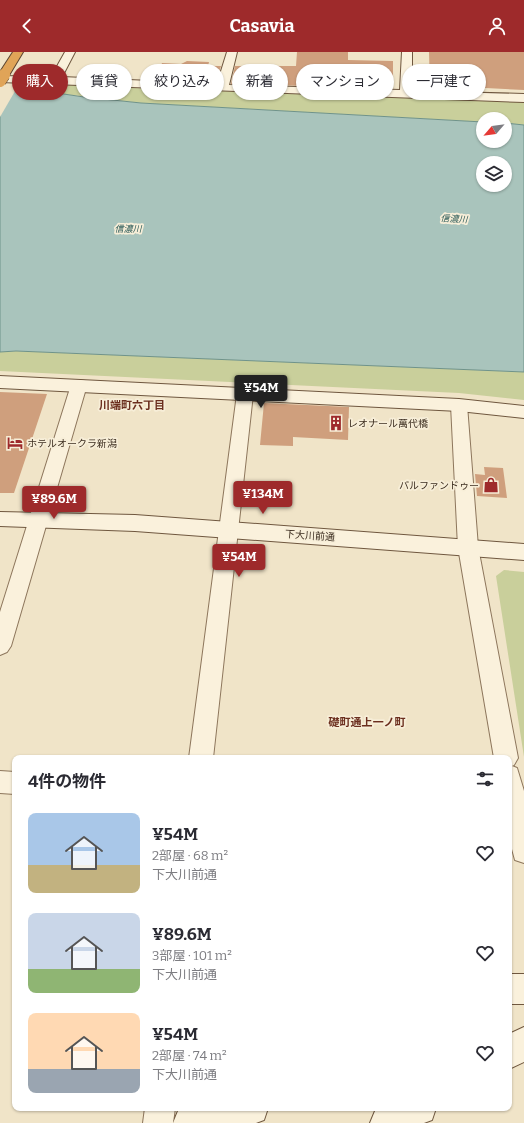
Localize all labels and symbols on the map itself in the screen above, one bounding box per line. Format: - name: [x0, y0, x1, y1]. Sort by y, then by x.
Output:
- north arrow: [476, 112, 512, 148]
- water label: 信濃川: [440, 213, 469, 225]
- water label: 信濃川: [114, 224, 142, 234]
- pin: ¥54M: [237, 375, 285, 409]
- district label: 川端町六丁目: [99, 399, 165, 412]
- building icon: レオナール萬代橋: [327, 414, 345, 432]
- place label: レオナール萬代橋: [348, 418, 428, 430]
- hotel icon: ホテルオークラ新潟: [6, 434, 24, 452]
- place label: ホテルオークラ新潟: [27, 438, 117, 450]
- shop icon: パルファンドゥー: [482, 476, 500, 494]
- place label: パルファンドゥー: [399, 480, 479, 492]
- pin: ¥134M: [235, 481, 291, 515]
- pin: ¥89.6M: [21, 486, 87, 520]
- street label: 下大川前通: [285, 528, 335, 544]
- pin: ¥54M: [215, 544, 263, 578]
- district label: 礎町通上一ノ町: [328, 716, 406, 729]

